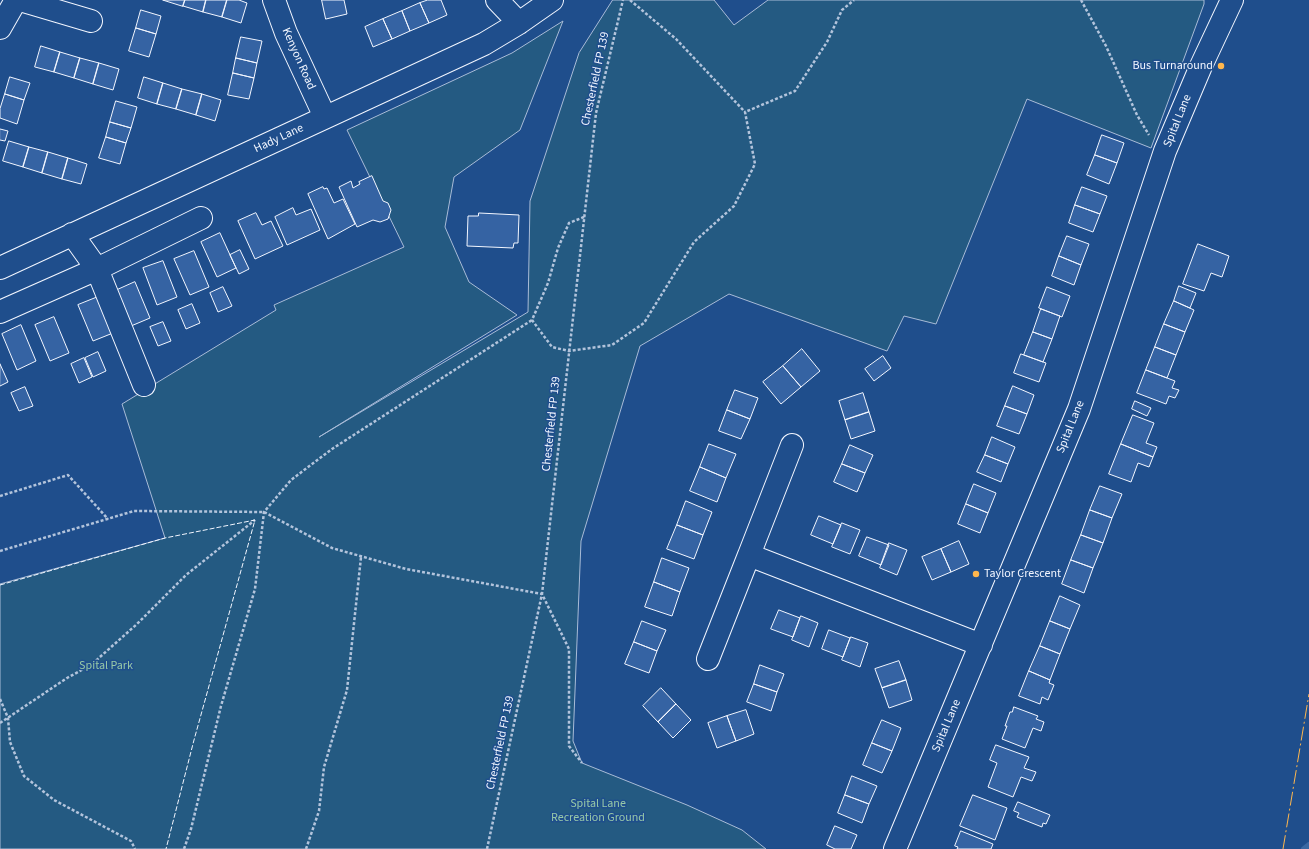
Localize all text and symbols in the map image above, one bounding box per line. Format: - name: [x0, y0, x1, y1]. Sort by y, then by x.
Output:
- street label: Kenyon Road: [278, 26, 318, 92]
- street label: Chesterfield FP 139: [579, 31, 613, 127]
- place label: Bus Turnaround: [1133, 59, 1213, 73]
- marker: Bus Turnaround: [1216, 61, 1226, 71]
- street label: Spital Lane: [1161, 92, 1195, 150]
- street label: Hady Lane: [252, 121, 306, 157]
- street label: Chesterfield FP 139: [540, 376, 564, 472]
- street label: Spital Lane: [1054, 398, 1088, 456]
- place label: Taylor Crescent: [984, 567, 1061, 581]
- marker: Taylor Crescent: [971, 569, 981, 579]
- park label: Spital Park: [79, 659, 133, 673]
- street label: Chesterfield FP 139: [484, 695, 518, 791]
- street label: Spital Lane: [929, 698, 965, 754]
- park label: Spital Lane Recreation Ground: [551, 797, 645, 825]

